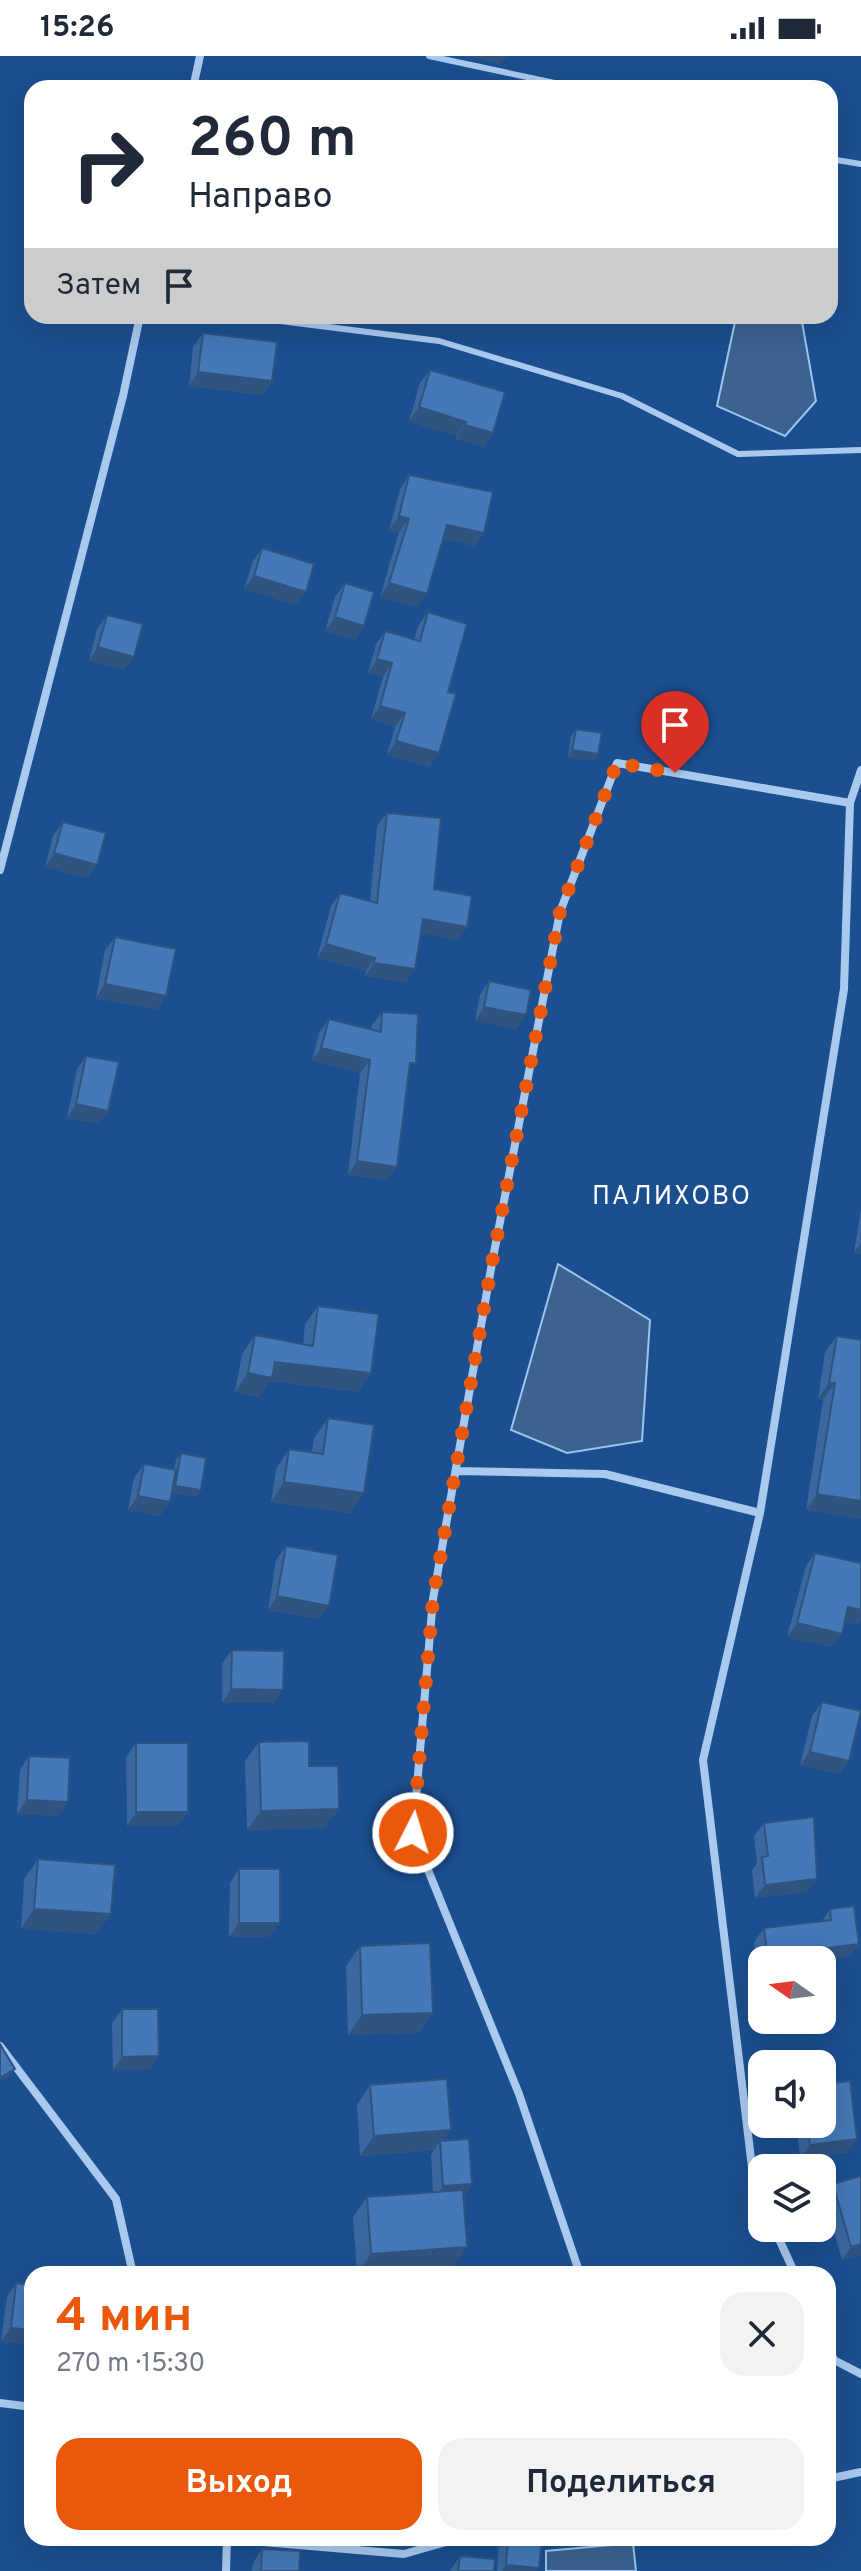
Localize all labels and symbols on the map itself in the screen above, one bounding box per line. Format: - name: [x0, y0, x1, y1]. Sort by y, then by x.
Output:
- pin: [641, 691, 709, 773]
- district label: ПАЛИХОВО: [592, 1181, 752, 1214]
- position arrow: [371, 1791, 455, 1875]
- north arrow: [748, 1946, 836, 2034]

